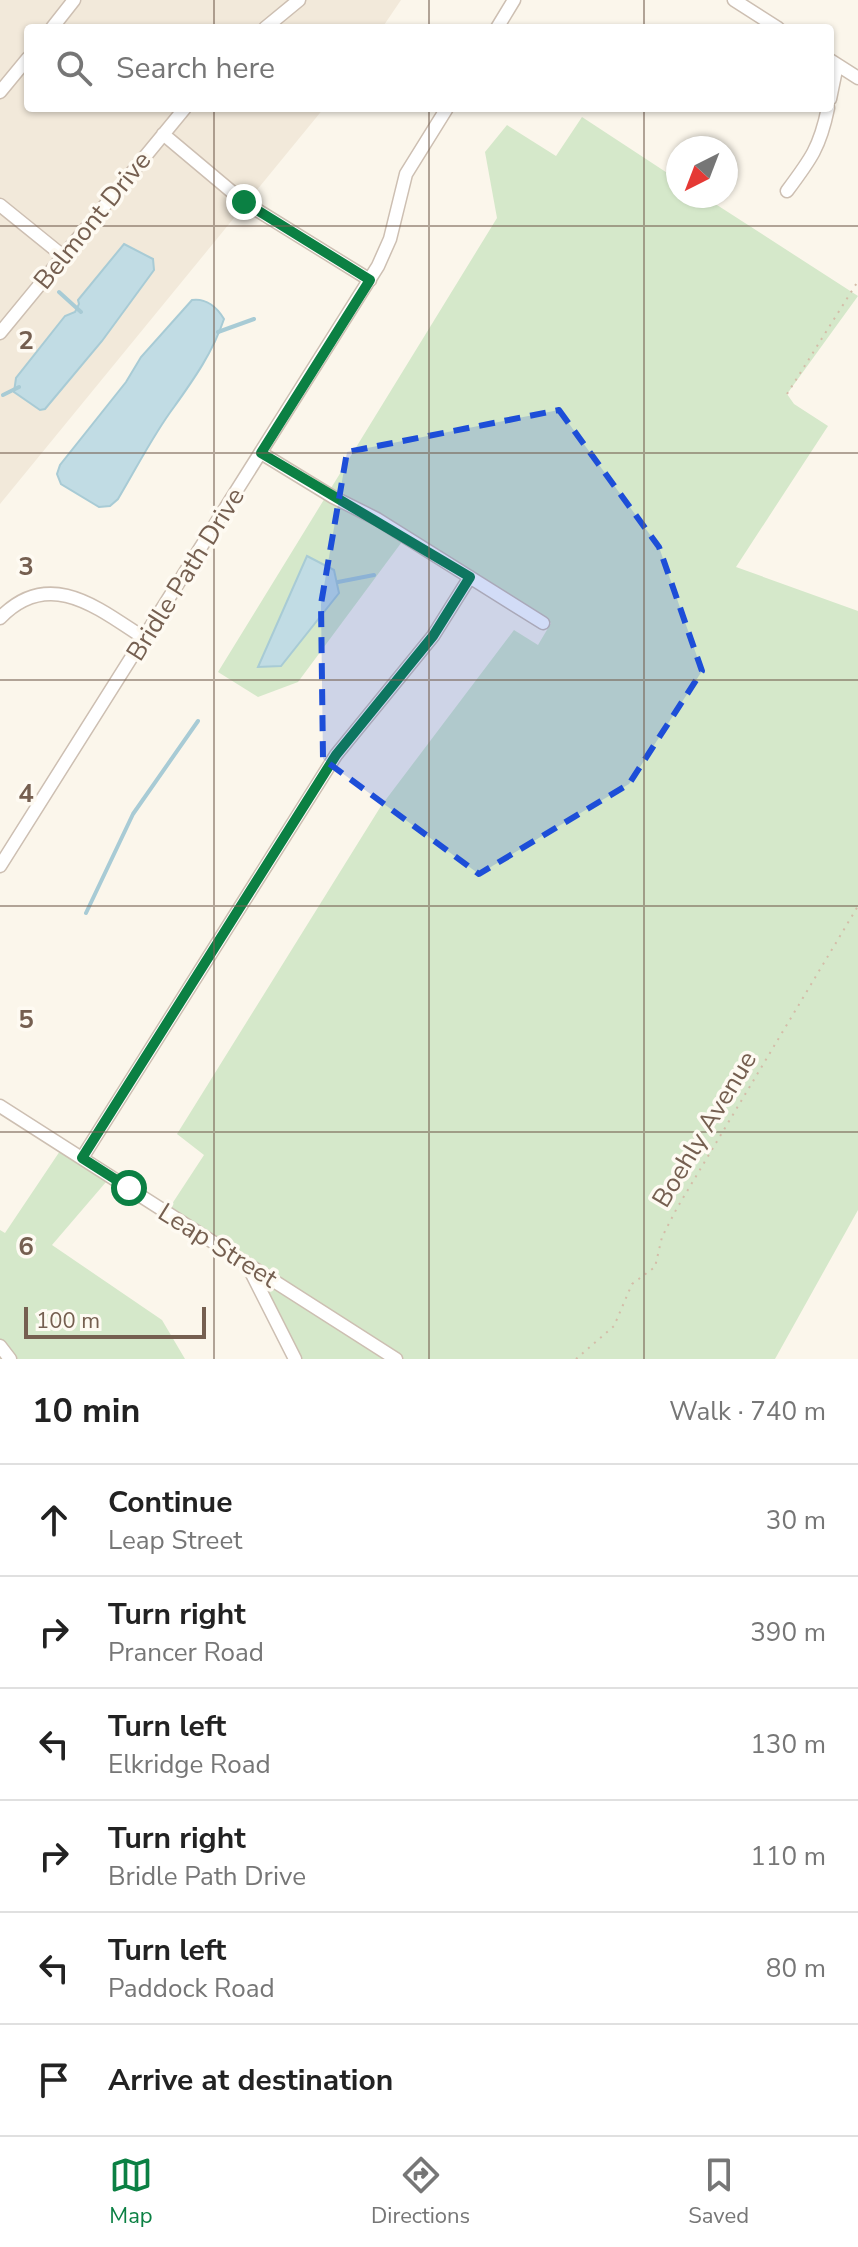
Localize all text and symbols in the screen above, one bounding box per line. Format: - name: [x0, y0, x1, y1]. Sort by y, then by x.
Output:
- search box: [24, 24, 834, 112]
- icon: search: [52, 46, 96, 90]
- text: Search here: [116, 48, 275, 89]
- north arrow: [666, 136, 738, 208]
- street label: Belmont Drive: [26, 144, 159, 297]
- route end: [226, 184, 262, 220]
- text: 2: [18, 323, 34, 358]
- street label: Bridle Path Drive: [118, 481, 253, 667]
- text: 3: [18, 549, 34, 584]
- text: 4: [18, 776, 34, 811]
- text: 5: [18, 1002, 34, 1037]
- street label: Boehly Avenue: [644, 1045, 765, 1214]
- route start: [111, 1170, 147, 1206]
- street label: Leap Street: [151, 1195, 285, 1296]
- text: 6: [18, 1229, 34, 1264]
- scale bar: [24, 1303, 206, 1339]
- text: 100 m: [36, 1306, 100, 1336]
- text: 10 min: [32, 1388, 140, 1434]
- text: Walk · 740 m: [669, 1394, 826, 1429]
- text: Continue: [108, 1482, 233, 1523]
- icon: ahead: [32, 1498, 76, 1542]
- text: 30 m: [766, 1503, 826, 1538]
- text: Leap Street: [108, 1523, 242, 1558]
- text: Turn right: [108, 1594, 246, 1635]
- icon: right: [32, 1610, 76, 1654]
- text: 390 m: [750, 1615, 826, 1650]
- text: Prancer Road: [108, 1635, 264, 1670]
- text: Turn left: [108, 1706, 226, 1747]
- icon: left: [32, 1722, 76, 1766]
- text: 130 m: [750, 1727, 826, 1762]
- text: Elkridge Road: [108, 1747, 271, 1782]
- text: Turn right: [108, 1818, 246, 1859]
- icon: right: [32, 1834, 76, 1878]
- text: 110 m: [750, 1839, 826, 1874]
- text: Bridle Path Drive: [108, 1859, 306, 1894]
- text: Turn left: [108, 1930, 226, 1971]
- icon: left: [32, 1946, 76, 1990]
- text: 80 m: [766, 1951, 826, 1986]
- text: Paddock Road: [108, 1971, 275, 2006]
- icon: arrive: [32, 2058, 76, 2102]
- text: Arrive at destination: [108, 2060, 393, 2101]
- tab: Map: [109, 2153, 153, 2231]
- tab: Directions: [371, 2153, 470, 2231]
- tab: Saved: [688, 2153, 749, 2231]

